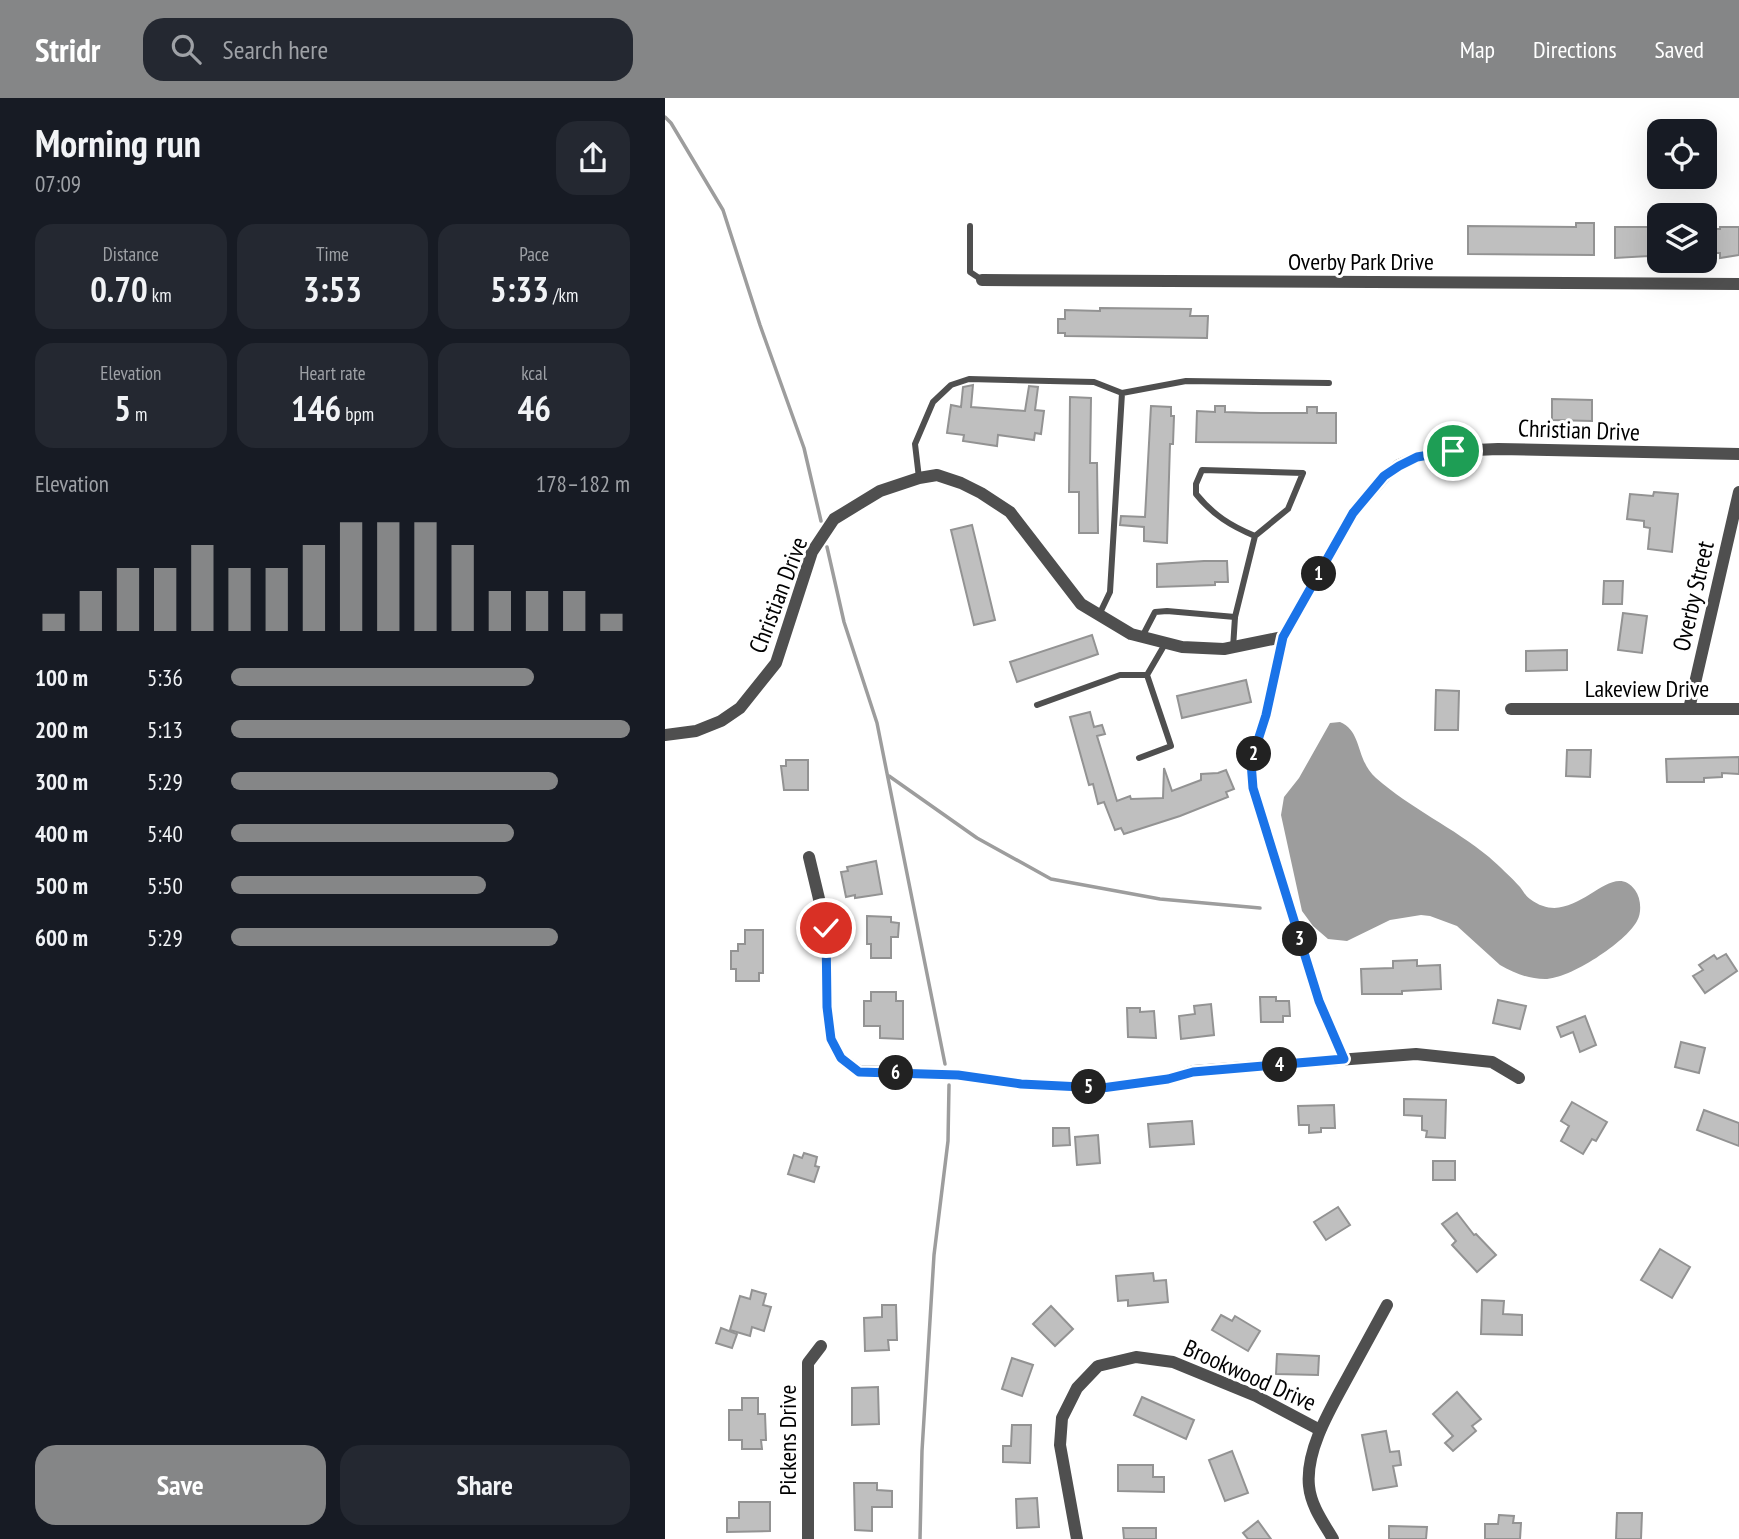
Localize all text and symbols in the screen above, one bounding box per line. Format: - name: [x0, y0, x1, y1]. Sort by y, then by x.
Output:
- search box: [143, 18, 633, 81]
- text: Stridr: [35, 28, 101, 71]
- icon: search: [167, 30, 205, 68]
- text: Search here: [223, 33, 328, 66]
- text: Map: [1460, 34, 1495, 65]
- text: Directions: [1533, 34, 1617, 65]
- text: Saved: [1655, 34, 1704, 65]
- text: Morning run: [35, 118, 201, 167]
- map controls: [1647, 119, 1717, 273]
- button: locate: [1647, 119, 1717, 189]
- button: share: [556, 121, 630, 195]
- text: 07:09: [35, 169, 81, 198]
- button: layers: [1647, 203, 1717, 273]
- text: Distance: [103, 242, 159, 266]
- text: Time: [316, 242, 349, 266]
- text: Pace: [519, 242, 549, 266]
- street label: Overby Park Drive: [1288, 246, 1434, 277]
- text: 0.70: [90, 266, 148, 312]
- text: 3:53: [303, 266, 362, 312]
- text: 5:33: [490, 266, 549, 312]
- text: km: [148, 283, 172, 307]
- text: /km: [549, 283, 578, 307]
- text: Elevation: [100, 361, 161, 385]
- text: Heart rate: [299, 361, 366, 385]
- text: kcal: [521, 361, 547, 385]
- text: 5: [114, 385, 131, 431]
- text: 146: [291, 385, 341, 431]
- text: 46: [517, 385, 551, 431]
- text: m: [131, 402, 147, 426]
- text: bpm: [341, 402, 374, 426]
- street label: Christian Drive: [1517, 412, 1641, 448]
- pin: [1423, 421, 1483, 481]
- icon: arrive: [1434, 432, 1472, 470]
- text: Elevation: [35, 469, 109, 498]
- text: 178–182 m: [536, 469, 630, 498]
- street label: Christian Drive: [742, 532, 814, 658]
- street label: Overby Street: [1665, 538, 1721, 654]
- pin: 1: [1301, 556, 1337, 592]
- text: 1: [1314, 561, 1323, 585]
- text: 100 m: [35, 663, 88, 692]
- text: 5:36: [147, 663, 183, 692]
- street label: Lakeview Drive: [1585, 673, 1709, 704]
- text: 200 m: [35, 715, 88, 744]
- text: 5:13: [147, 715, 183, 744]
- pin: 2: [1237, 736, 1271, 772]
- text: 2: [1249, 741, 1258, 765]
- text: 300 m: [35, 767, 88, 796]
- text: 5:29: [147, 767, 183, 796]
- text: 400 m: [35, 819, 88, 848]
- text: 5:40: [147, 819, 183, 848]
- text: 500 m: [35, 871, 88, 900]
- text: 5:50: [147, 871, 183, 900]
- pin: [796, 898, 856, 958]
- icon: check: [807, 909, 845, 947]
- pin: 3: [1283, 922, 1317, 956]
- text: 600 m: [35, 923, 88, 952]
- text: 5:29: [147, 923, 183, 952]
- text: 3: [1295, 926, 1304, 950]
- pin: 4: [1263, 1048, 1297, 1082]
- text: 4: [1275, 1052, 1284, 1076]
- pin: 6: [879, 1056, 913, 1090]
- text: 6: [891, 1060, 900, 1084]
- pin: 5: [1071, 1070, 1107, 1104]
- text: 5: [1084, 1074, 1093, 1098]
- street label: Brookwood Drive: [1179, 1332, 1321, 1418]
- street label: Pickens Drive: [772, 1385, 803, 1495]
- button: Save: [35, 1445, 326, 1525]
- button: Share: [340, 1445, 630, 1525]

